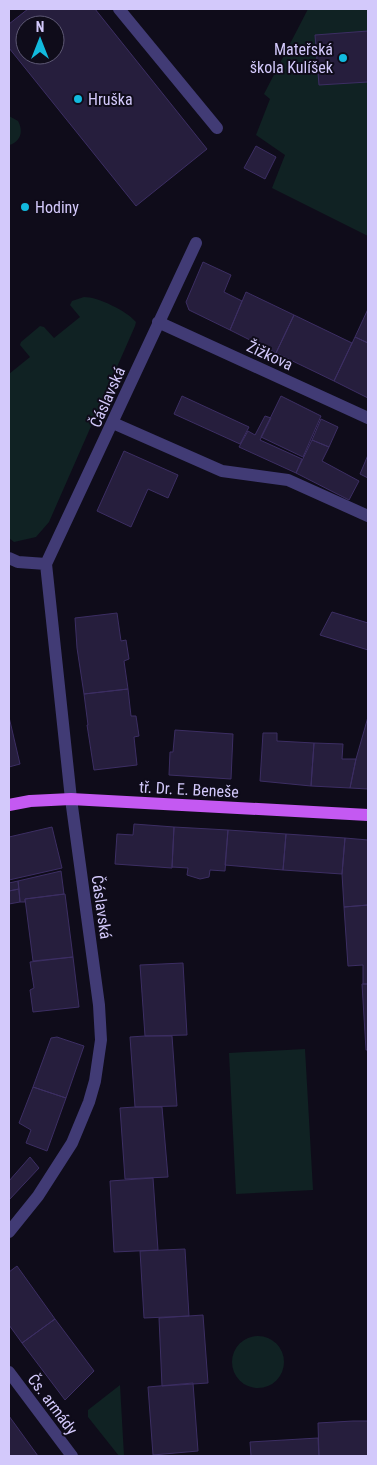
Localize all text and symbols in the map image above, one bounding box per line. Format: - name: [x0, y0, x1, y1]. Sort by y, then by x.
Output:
- north arrow: [15, 15, 65, 65]
- text: N: [36, 19, 44, 35]
- place label: Mateřská škola Kulíšek: [250, 40, 334, 77]
- marker: Mateřská škola Kulíšek: [337, 52, 349, 64]
- place label: Hruška: [88, 90, 133, 109]
- marker: Hruška: [72, 93, 84, 105]
- place label: Hodiny: [35, 198, 79, 217]
- marker: Hodiny: [19, 201, 31, 213]
- street label: Žižkova: [244, 337, 296, 374]
- street label: Čáslavská: [85, 364, 129, 430]
- street label: tř. Dr. E. Beneše: [139, 777, 239, 802]
- street label: Čáslavská: [88, 874, 116, 940]
- street label: Čs. armády: [24, 1370, 83, 1439]

